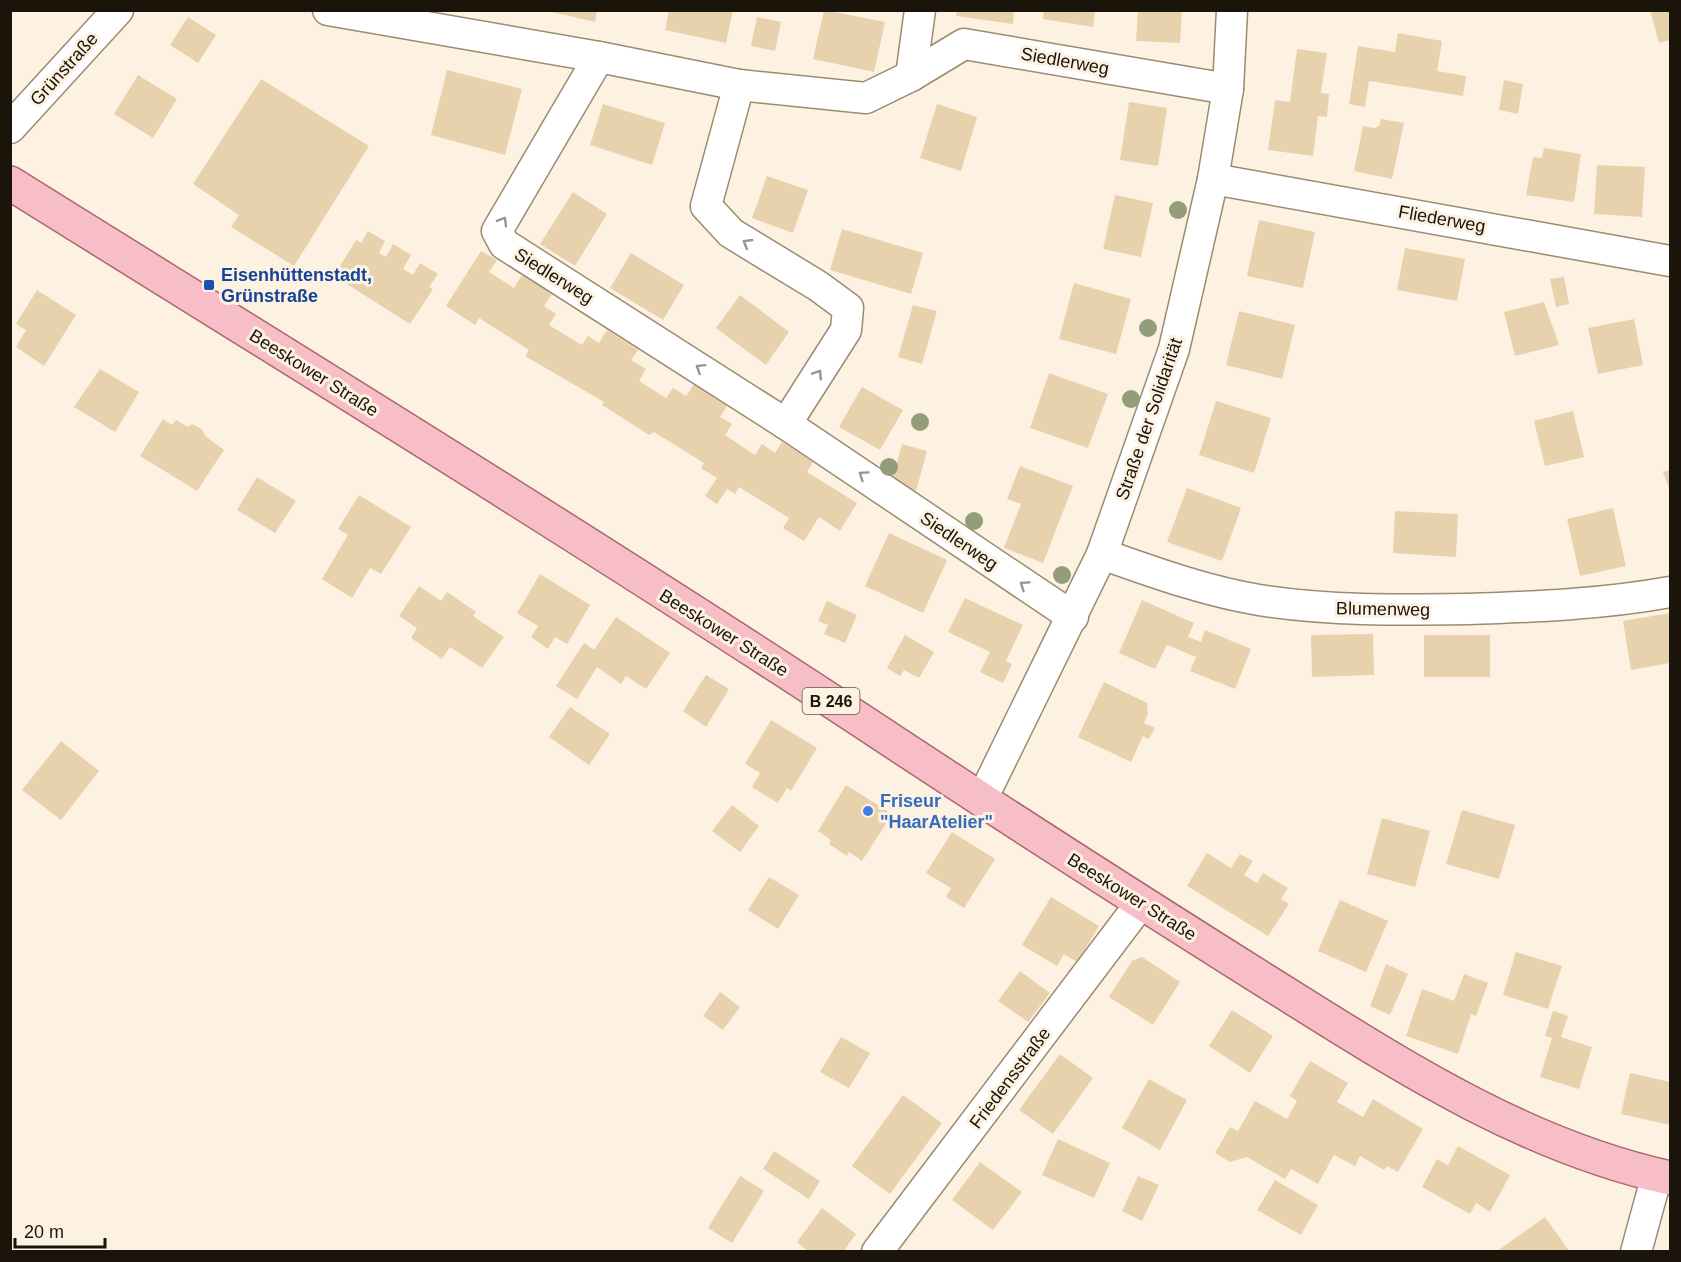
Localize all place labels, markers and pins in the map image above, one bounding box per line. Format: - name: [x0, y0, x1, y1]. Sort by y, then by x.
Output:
- place label: Eisenhüttenstadt, Grünstraße: [221, 265, 372, 306]
- marker: Eisenhüttenstadt, Grünstraße: [202, 278, 216, 292]
- place label: Friseur "HaarAtelier": [880, 791, 993, 832]
- marker: Friseur "HaarAtelier": [861, 804, 875, 818]

